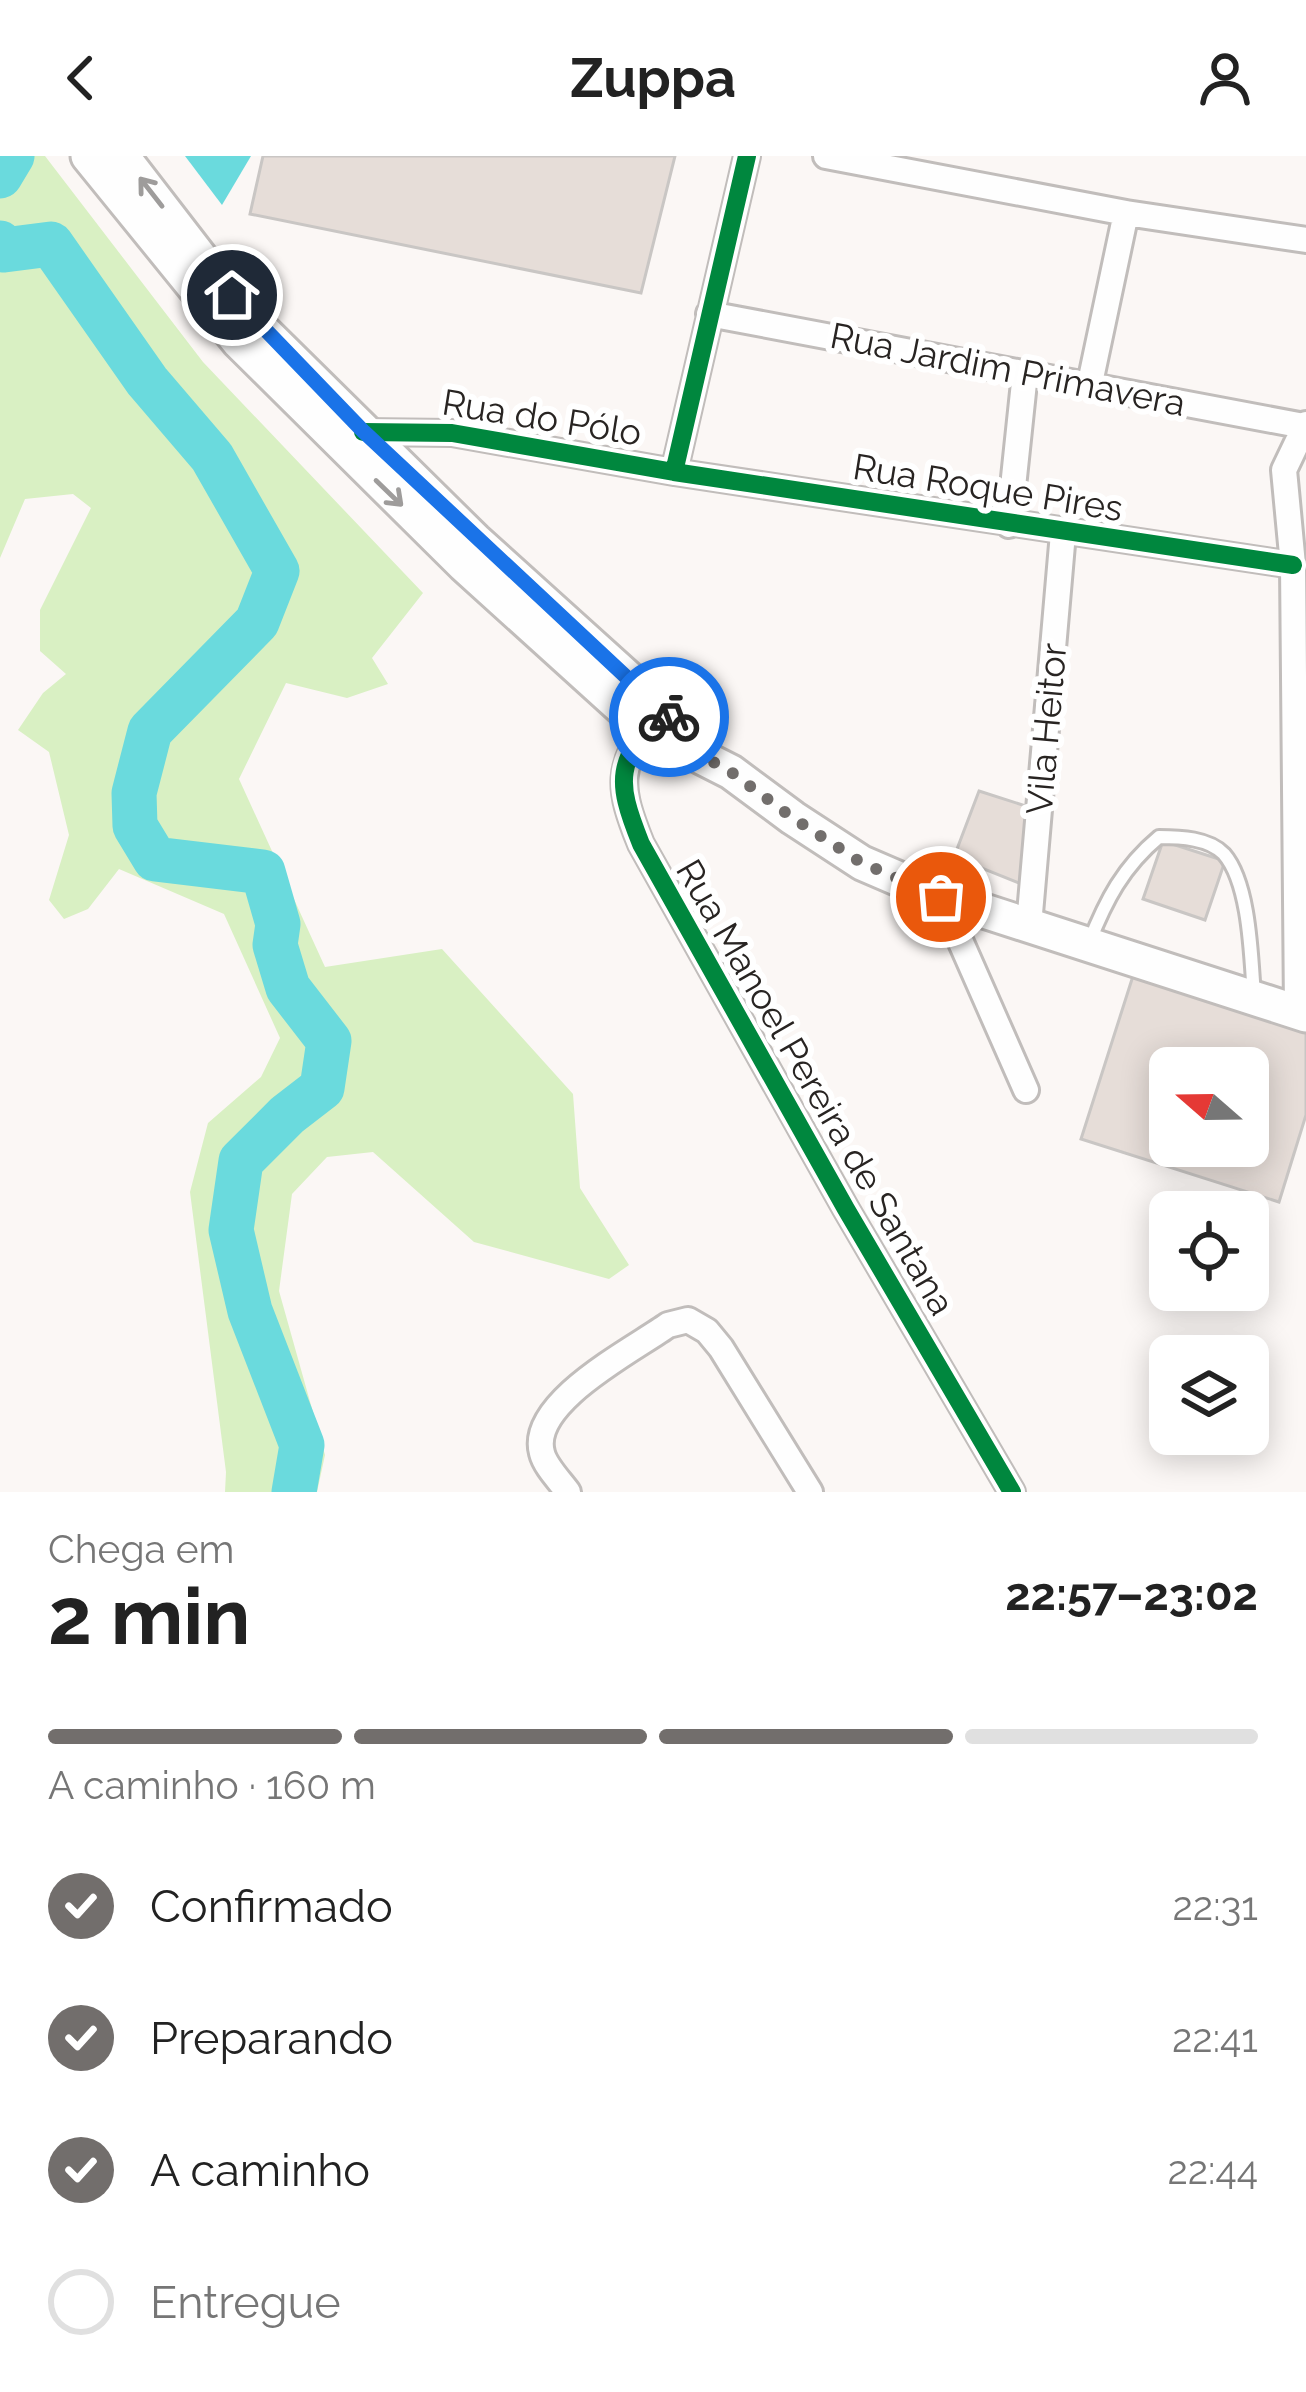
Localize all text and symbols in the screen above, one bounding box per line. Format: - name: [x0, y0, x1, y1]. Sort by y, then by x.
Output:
- icon: back: [48, 45, 114, 111]
- icon: person: [1192, 45, 1258, 111]
- text: Zuppa: [570, 46, 736, 110]
- one-way arrow: [138, 177, 164, 209]
- pin: [181, 244, 283, 346]
- icon: home: [199, 262, 265, 328]
- street label: Rua Jardim Primavera: [827, 314, 1189, 424]
- street label: Rua do Pólo: [439, 381, 645, 453]
- street label: Rua Roque Pires: [850, 445, 1126, 529]
- one-way arrow: [374, 478, 403, 507]
- street label: Vila Heitor: [1018, 641, 1074, 816]
- courier: [609, 657, 729, 777]
- icon: bike: [636, 684, 702, 750]
- pin: [890, 846, 992, 948]
- street label: Rua Manoel Pereira de Santana: [668, 852, 964, 1322]
- icon: bag: [908, 864, 974, 930]
- north arrow: [1149, 1047, 1269, 1167]
- map controls: [1149, 1047, 1269, 1455]
- button: locate: [1149, 1191, 1269, 1311]
- button: layers: [1149, 1335, 1269, 1455]
- text: Chega em: [48, 1526, 234, 1572]
- text: 22:57–23:02: [1005, 1568, 1258, 1621]
- text: 2 min: [48, 1571, 250, 1662]
- text: A caminho · 160 m: [48, 1762, 376, 1808]
- icon: check: [48, 1873, 114, 1939]
- text: Confirmado: [150, 1880, 393, 1933]
- text: 22:31: [1173, 1883, 1258, 1929]
- icon: check: [48, 2005, 114, 2071]
- text: Preparando: [150, 2012, 393, 2065]
- text: 22:41: [1172, 2015, 1258, 2061]
- icon: check: [48, 2137, 114, 2203]
- text: A caminho: [150, 2144, 370, 2197]
- text: 22:44: [1167, 2147, 1258, 2193]
- text: Entregue: [150, 2276, 341, 2329]

